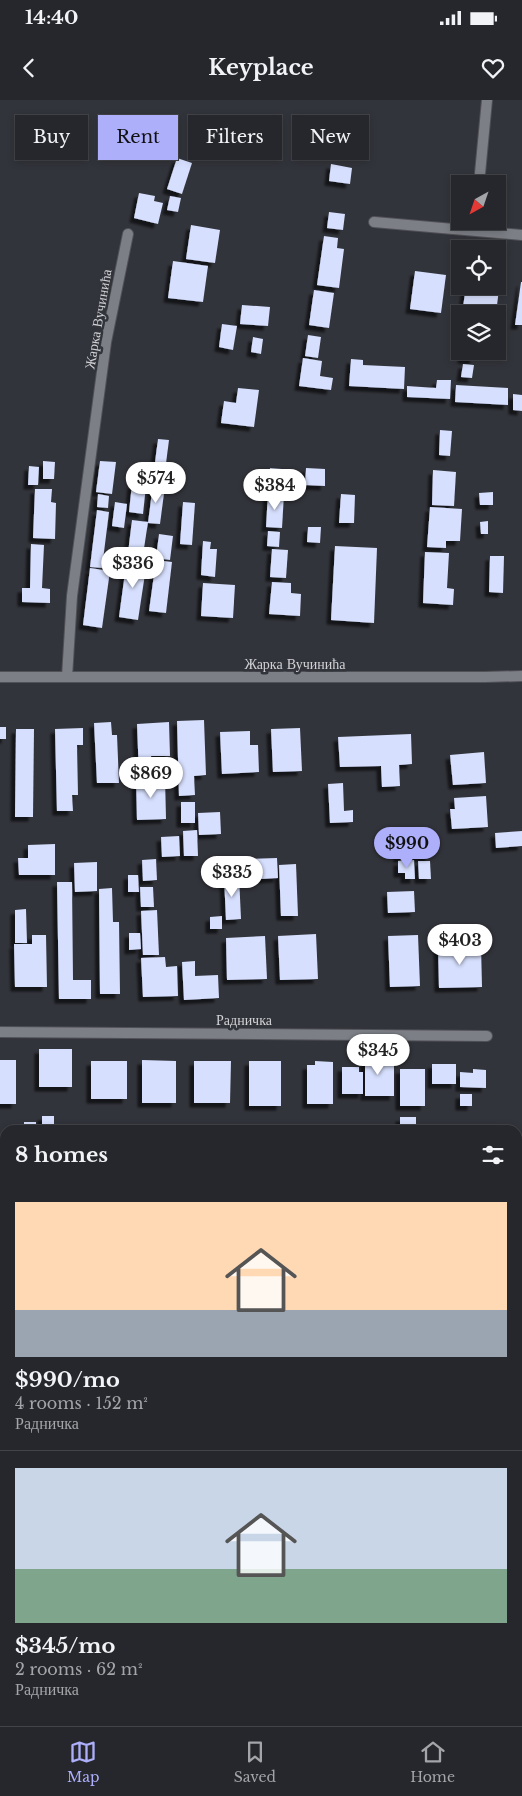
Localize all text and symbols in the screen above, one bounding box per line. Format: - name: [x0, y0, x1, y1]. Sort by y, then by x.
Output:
- text: 14:40: [25, 6, 78, 29]
- icon: back: [15, 54, 43, 82]
- text: Keyplace: [208, 54, 314, 81]
- icon: heart: [479, 54, 507, 82]
- chip: Buy: [15, 115, 88, 160]
- chip: Rent: [98, 115, 178, 160]
- chip: Filters: [188, 115, 282, 160]
- chip: New: [292, 115, 369, 160]
- north arrow: [451, 175, 506, 230]
- map controls: [451, 175, 506, 360]
- button: locate: [451, 240, 506, 295]
- street label: Жарка Вучинића: [80, 267, 116, 370]
- button: layers: [451, 305, 506, 360]
- pin: $574: [126, 462, 186, 504]
- text: $574: [137, 468, 175, 488]
- pin: $384: [245, 468, 305, 511]
- text: $384: [254, 475, 296, 495]
- pin: $336: [103, 546, 163, 589]
- text: $336: [112, 553, 154, 573]
- street label: Жарка Вучинића: [244, 655, 346, 673]
- pin: $869: [121, 756, 181, 799]
- text: $869: [130, 763, 172, 783]
- pin: $990: [377, 826, 437, 869]
- text: $990: [385, 833, 429, 853]
- pin: $335: [202, 856, 262, 898]
- text: $335: [212, 862, 252, 882]
- pin: $403: [430, 924, 490, 966]
- text: $403: [438, 930, 482, 950]
- street label: Радничка: [216, 1011, 273, 1029]
- pin: $345: [348, 1034, 408, 1076]
- text: $345: [358, 1040, 398, 1060]
- icon: filters: [479, 1141, 507, 1169]
- text: 8 homes: [15, 1142, 108, 1168]
- icon: home: [216, 1235, 306, 1325]
- text: $990/mo: [15, 1367, 120, 1393]
- text: 4 rooms · 152 m²: [15, 1393, 148, 1413]
- text: Радничка: [15, 1413, 79, 1433]
- icon: home: [216, 1500, 306, 1590]
- text: $345/mo: [15, 1633, 115, 1659]
- text: 2 rooms · 62 m²: [15, 1659, 142, 1679]
- text: Радничка: [15, 1679, 79, 1699]
- tab: Map: [67, 1738, 100, 1786]
- tab: Saved: [234, 1738, 276, 1786]
- tab: Home: [410, 1738, 455, 1786]

